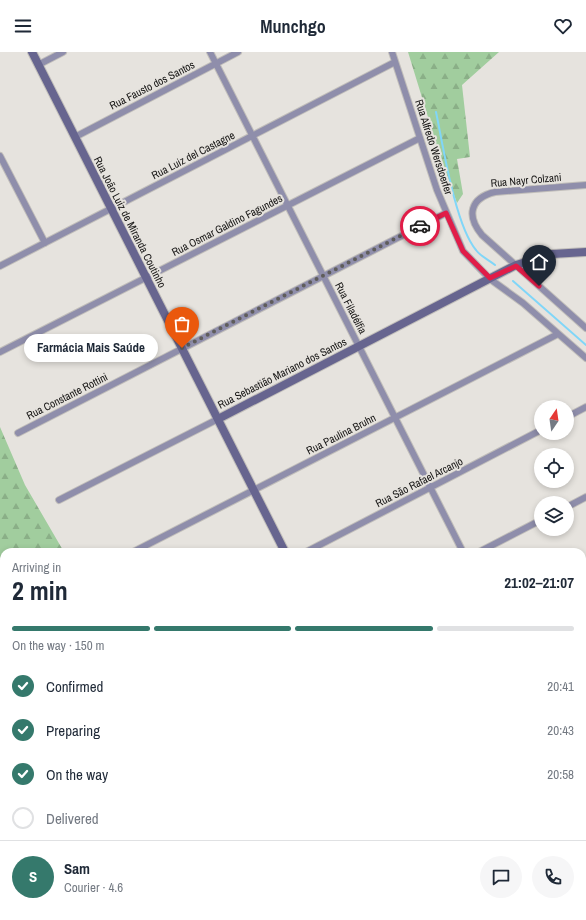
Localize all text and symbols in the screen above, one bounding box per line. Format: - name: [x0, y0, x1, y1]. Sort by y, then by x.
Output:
- text: Munchgo: [260, 14, 326, 39]
- icon: menu: [12, 15, 34, 37]
- icon: heart: [552, 15, 574, 37]
- street label: Rua Fausto dos Santos: [107, 57, 197, 113]
- street label: Rua Alfredo Wersdoerfer: [412, 98, 456, 196]
- street label: Rua Luiz del Castagne: [149, 128, 237, 182]
- street label: Rua João Luiz de Miranda Coutinho: [91, 154, 169, 290]
- street label: Rua Nayr Colzani: [490, 170, 562, 190]
- street label: Rua Osmar Galdino Fagundes: [169, 191, 285, 259]
- courier: [400, 206, 440, 246]
- icon: car: [409, 215, 431, 237]
- pin: [522, 245, 556, 286]
- icon: home: [528, 251, 550, 273]
- street label: Rua Filadélfia: [332, 280, 370, 336]
- pin: [165, 307, 199, 348]
- icon: bag: [171, 313, 193, 335]
- callout: Farmácia Mais Saúde: [24, 334, 158, 362]
- street label: Rua Sebastião Mariano dos Santos: [215, 334, 349, 412]
- text: Farmácia Mais Saúde: [37, 339, 145, 356]
- street label: Rua Constante Rottini: [24, 370, 110, 422]
- north arrow: [534, 400, 574, 440]
- map controls: [534, 400, 574, 536]
- street label: Rua Paulina Bruhn: [304, 410, 378, 458]
- button: locate: [534, 448, 574, 488]
- street label: Rua São Rafael Arcanjo: [373, 454, 465, 510]
- button: layers: [534, 496, 574, 536]
- text: Arriving in: [12, 559, 61, 576]
- text: 21:02–21:07: [504, 572, 574, 593]
- text: 2 min: [12, 573, 68, 608]
- text: On the way · 150 m: [12, 637, 104, 654]
- icon: check: [12, 675, 34, 697]
- text: Confirmed: [46, 676, 103, 697]
- text: 20:41: [547, 678, 574, 695]
- icon: check: [12, 719, 34, 741]
- text: Preparing: [46, 720, 100, 741]
- text: 20:43: [547, 722, 574, 739]
- icon: check: [12, 763, 34, 785]
- text: On the way: [46, 764, 108, 785]
- text: 20:58: [547, 766, 574, 783]
- text: Delivered: [46, 808, 99, 829]
- button: chat: [480, 856, 522, 898]
- button: phone: [532, 856, 574, 898]
- text: Sam: [64, 858, 90, 879]
- text: S: [29, 866, 37, 887]
- text: Courier · 4.6: [64, 879, 123, 896]

